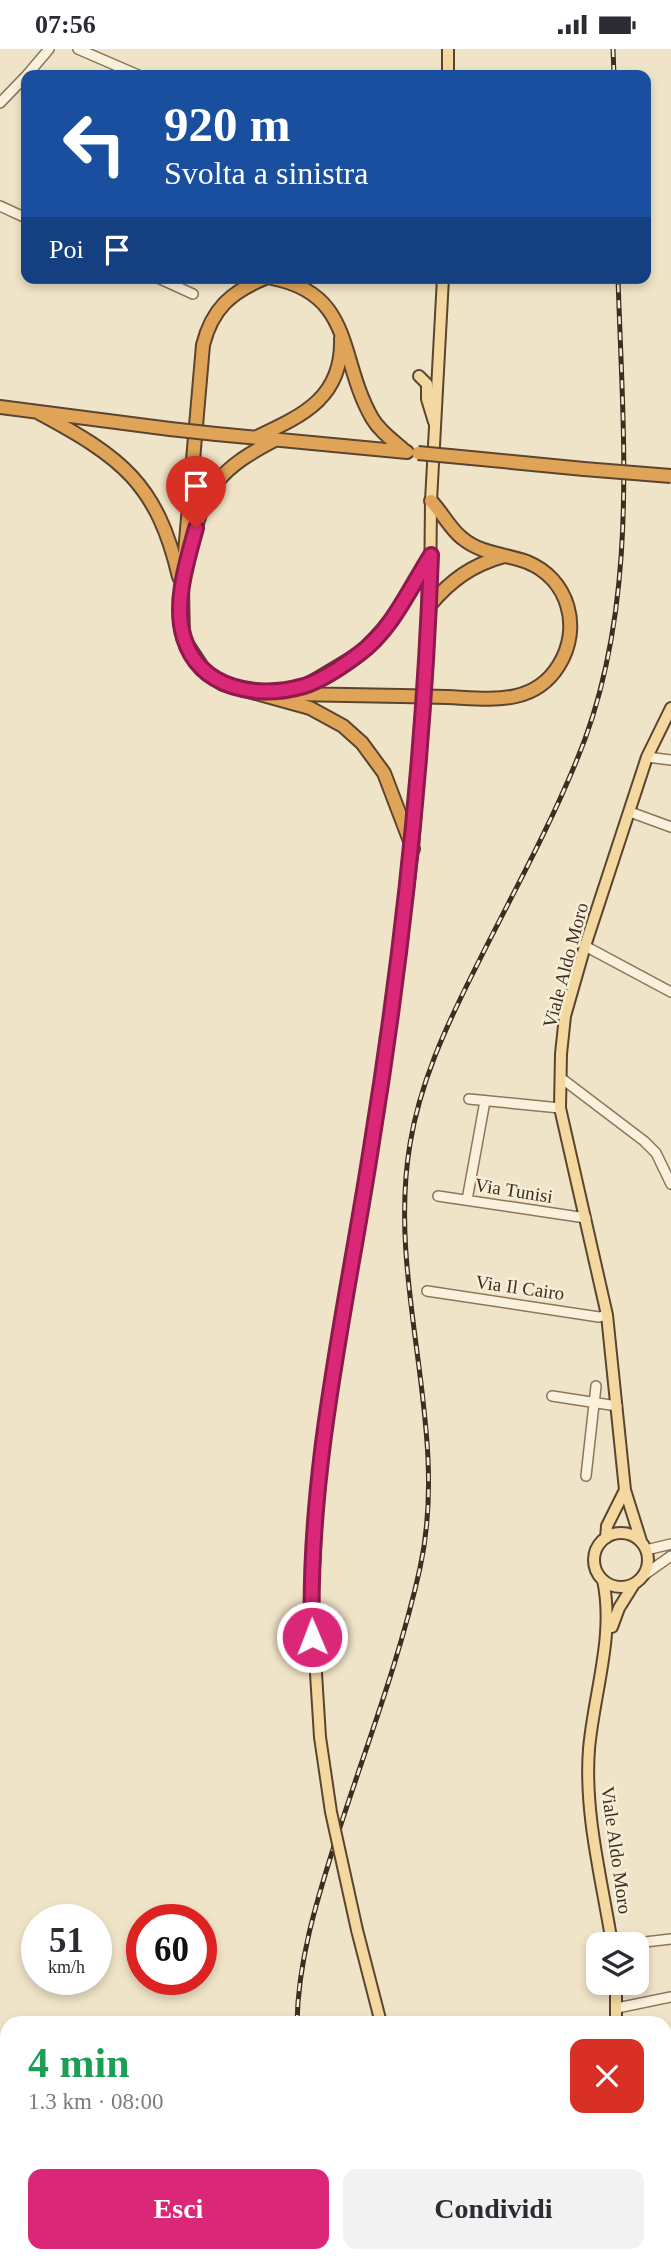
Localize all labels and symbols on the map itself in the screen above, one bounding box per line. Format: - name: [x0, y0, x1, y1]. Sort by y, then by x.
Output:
- pin: [166, 456, 226, 528]
- street label: Viale Aldo Moro: [539, 900, 592, 1030]
- street label: Via Tunisi: [473, 1174, 554, 1207]
- street label: Via Il Cairo: [474, 1271, 566, 1304]
- position arrow: [275, 1600, 349, 1674]
- street label: Viale Aldo Moro: [597, 1785, 636, 1915]
- speed limit sign: 60: [126, 1904, 217, 1995]

